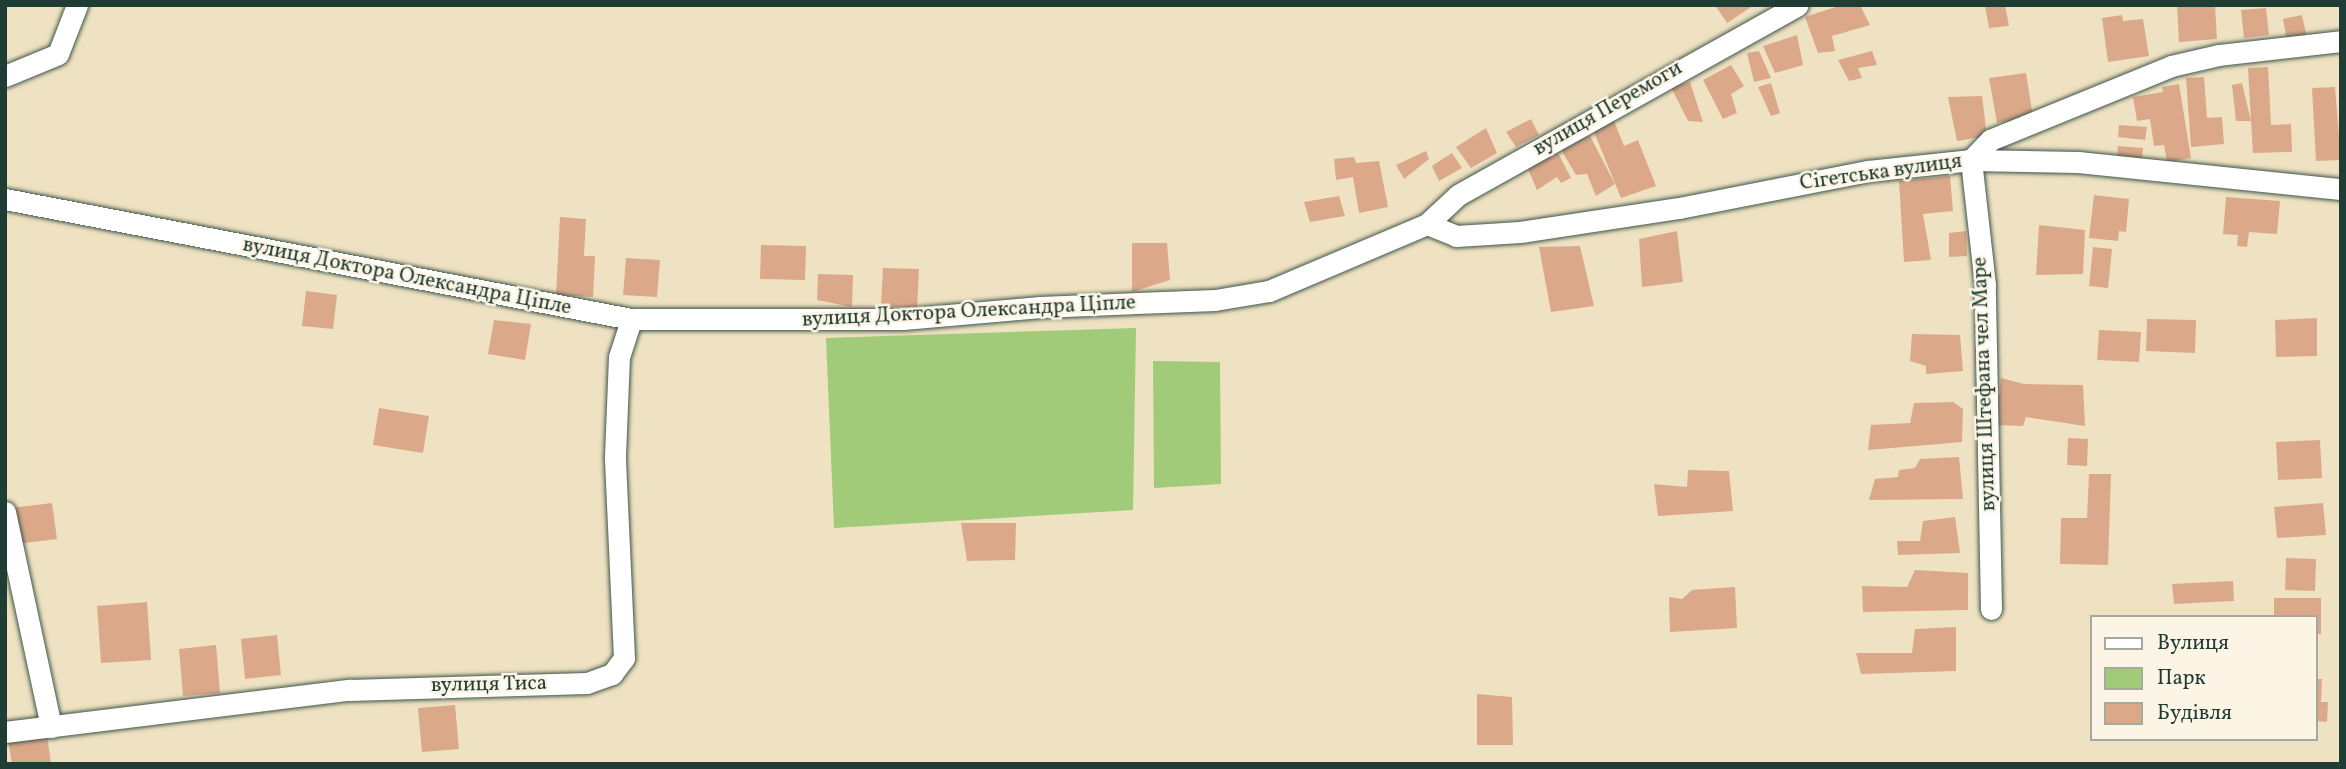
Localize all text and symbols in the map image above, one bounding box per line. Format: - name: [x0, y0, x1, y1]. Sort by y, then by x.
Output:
- street label: вулиця Перемоги: [1529, 56, 1687, 162]
- street label: Сігетська вулиця: [1798, 149, 1964, 197]
- street label: вулиця Доктора Олександра Ціпле: [241, 233, 573, 321]
- street label: вулиця Штефана чел Маре: [1968, 256, 2002, 512]
- street label: вулиця Доктора Олександра Ціпле: [801, 291, 1137, 333]
- legend: [2090, 615, 2318, 741]
- text: Вулиця: [2157, 629, 2229, 658]
- text: Парк: [2157, 664, 2206, 693]
- street label: вулиця Тиса: [430, 671, 548, 699]
- text: Будівля: [2157, 699, 2232, 728]

